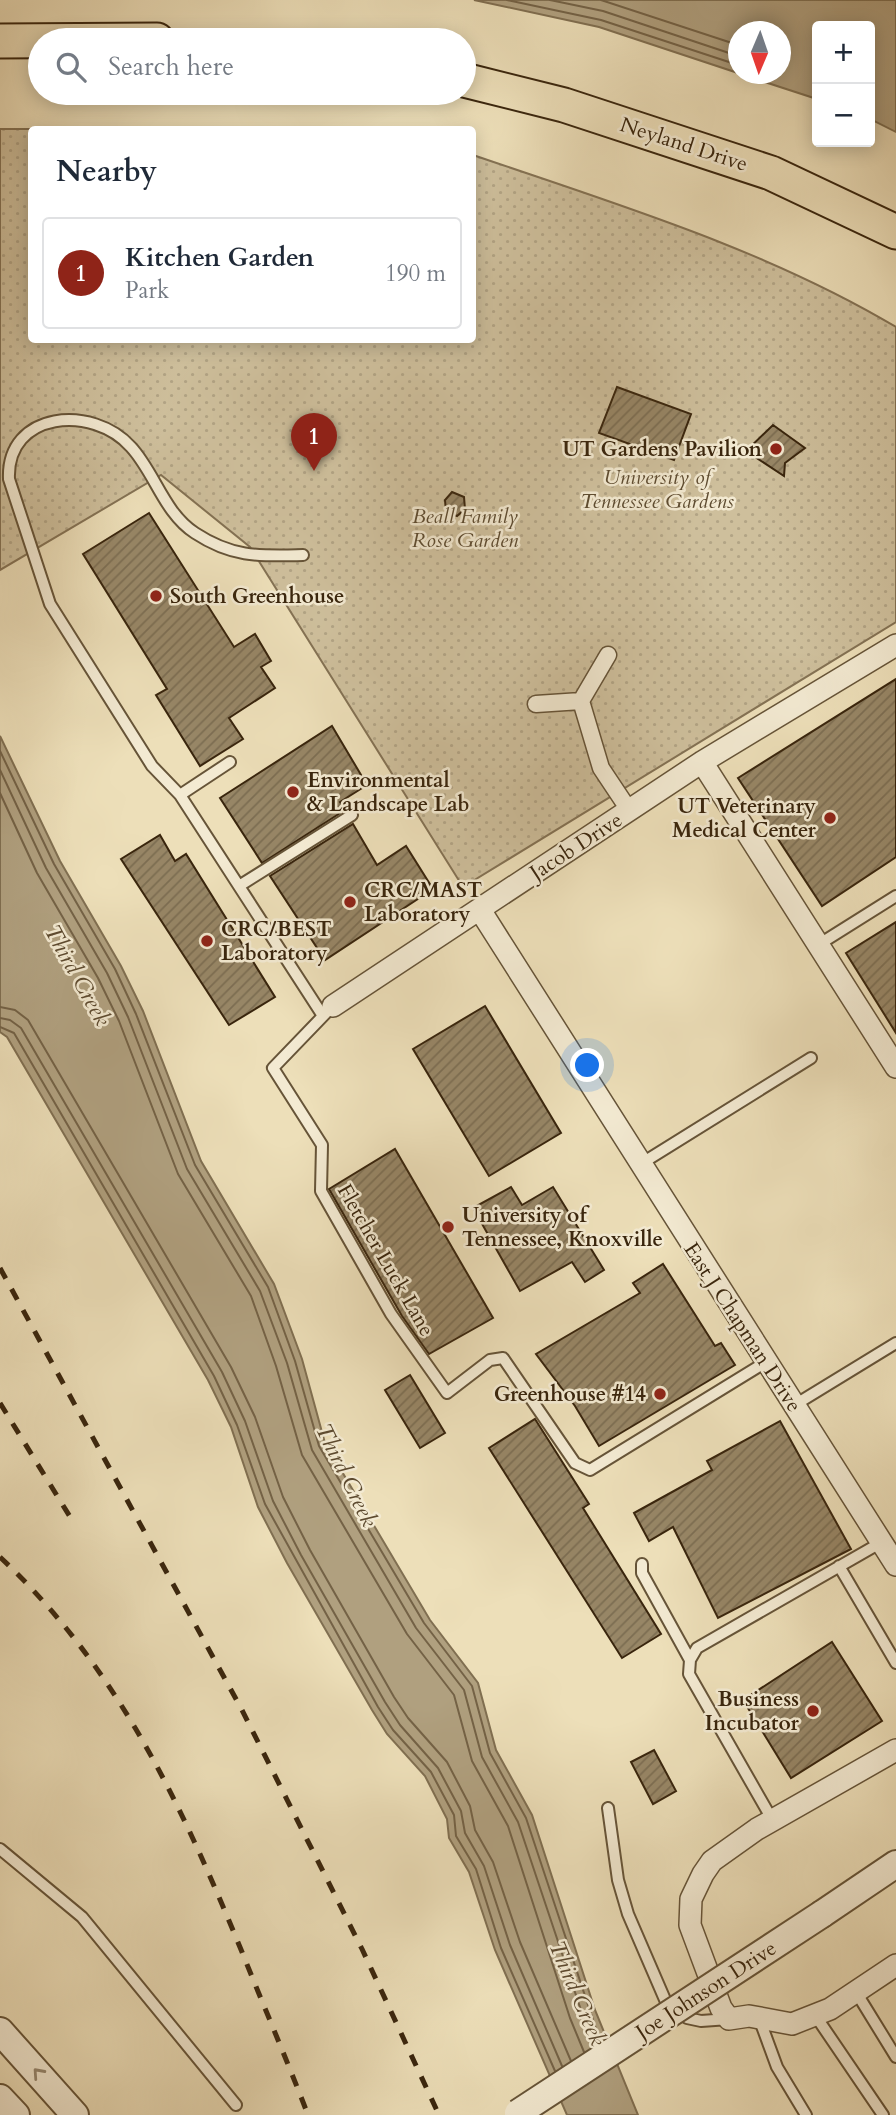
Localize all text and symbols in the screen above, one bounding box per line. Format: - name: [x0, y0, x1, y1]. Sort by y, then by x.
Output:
- north arrow: [728, 21, 791, 84]
- map controls: [812, 21, 875, 147]
- button: +: [812, 21, 875, 84]
- search box: [28, 28, 476, 105]
- icon: search: [52, 48, 90, 86]
- text: Search here: [108, 49, 234, 84]
- button: −: [812, 84, 875, 147]
- street label: Neyland Drive: [616, 110, 751, 179]
- text: Nearby: [56, 151, 157, 192]
- text: Kitchen Garden: [125, 240, 314, 275]
- text: 1: [75, 258, 87, 289]
- text: 190 m: [385, 258, 446, 289]
- text: Park: [125, 275, 169, 306]
- pin: 1: [291, 413, 337, 471]
- place label: UT Gardens Pavilion: [562, 435, 762, 464]
- marker: UT Gardens Pavilion: [768, 441, 784, 457]
- park label: University of Tennessee Gardens: [580, 463, 734, 516]
- park label: Beall Family Rose Garden: [412, 502, 519, 555]
- place label: South Greenhouse: [170, 582, 344, 611]
- marker: South Greenhouse: [148, 588, 164, 604]
- place label: Environmental & Landscape Lab: [307, 766, 470, 819]
- marker: Environmental & Landscape Lab: [285, 784, 301, 800]
- place label: UT Veterinary Medical Center: [672, 792, 817, 845]
- street label: Jacob Drive: [522, 806, 628, 889]
- marker: UT Veterinary Medical Center: [822, 810, 838, 826]
- place label: CRC/MAST Laboratory: [364, 876, 482, 929]
- marker: CRC/MAST Laboratory: [342, 894, 358, 910]
- place label: CRC/BEST Laboratory: [221, 915, 332, 968]
- water label: Third Creek: [37, 919, 118, 1032]
- marker: CRC/BEST Laboratory: [199, 933, 215, 949]
- your location: [570, 1048, 604, 1082]
- street label: Fletcher Luck Lane: [330, 1179, 441, 1342]
- place label: University of Tennessee, Knoxville: [462, 1201, 663, 1254]
- marker: University of Tennessee, Knoxville: [440, 1219, 456, 1235]
- street label: East J Chapman Drive: [677, 1237, 808, 1418]
- place label: Greenhouse #14: [494, 1380, 646, 1409]
- marker: Greenhouse #14: [652, 1386, 668, 1402]
- water label: Third Creek: [308, 1418, 385, 1533]
- place label: Business Incubator: [705, 1685, 800, 1738]
- marker: Business Incubator: [805, 1703, 821, 1719]
- street label: Joe Johnson Drive: [628, 1934, 782, 2048]
- water label: Third Creek: [541, 1936, 614, 2051]
- one-way arrow: [33, 2068, 46, 2081]

